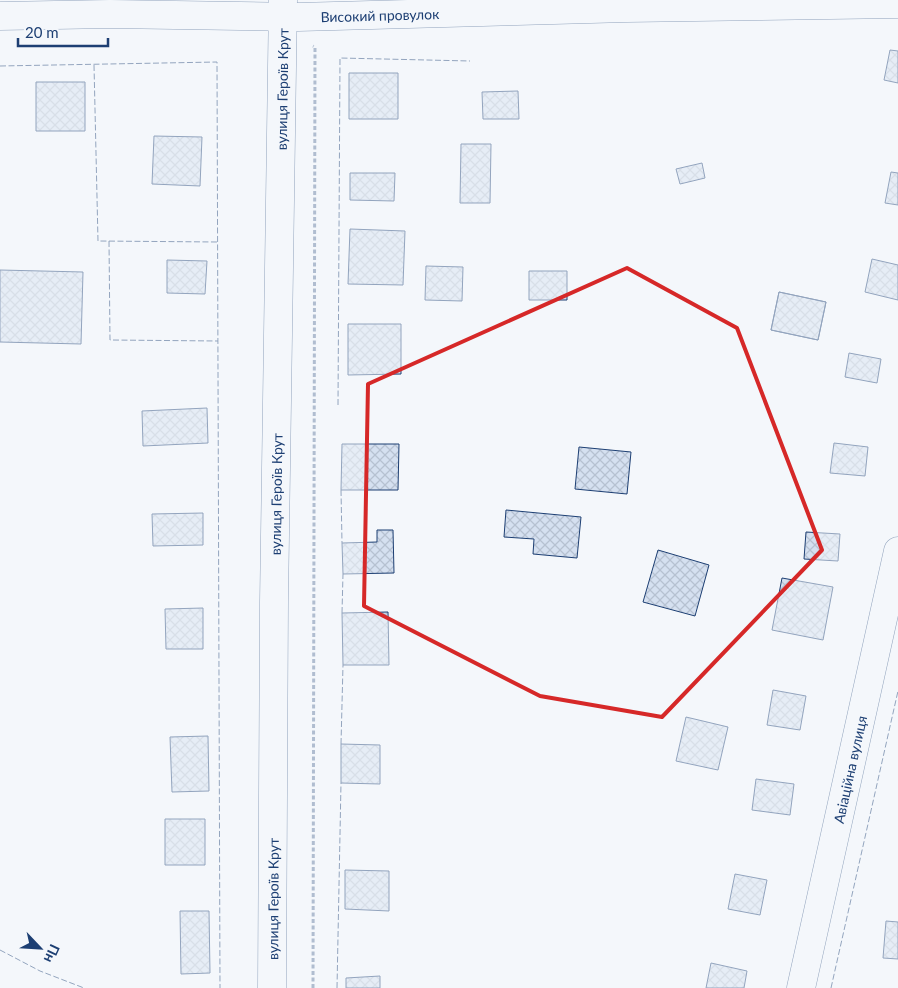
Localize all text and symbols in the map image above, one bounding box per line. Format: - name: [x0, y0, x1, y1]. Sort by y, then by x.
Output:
- street label: Високий провулок: [320, 5, 440, 25]
- scale bar: [18, 15, 108, 47]
- text: 20 m: [25, 23, 59, 41]
- street label: вулиця Героїв Крут: [272, 28, 291, 150]
- street label: вулиця Героїв Крут: [266, 433, 285, 555]
- street label: Авіаційна вулиця: [829, 714, 870, 825]
- street label: вулиця Героїв Крут: [264, 838, 281, 960]
- north arrow: [15, 923, 65, 973]
- text: Пн: [41, 942, 64, 966]

